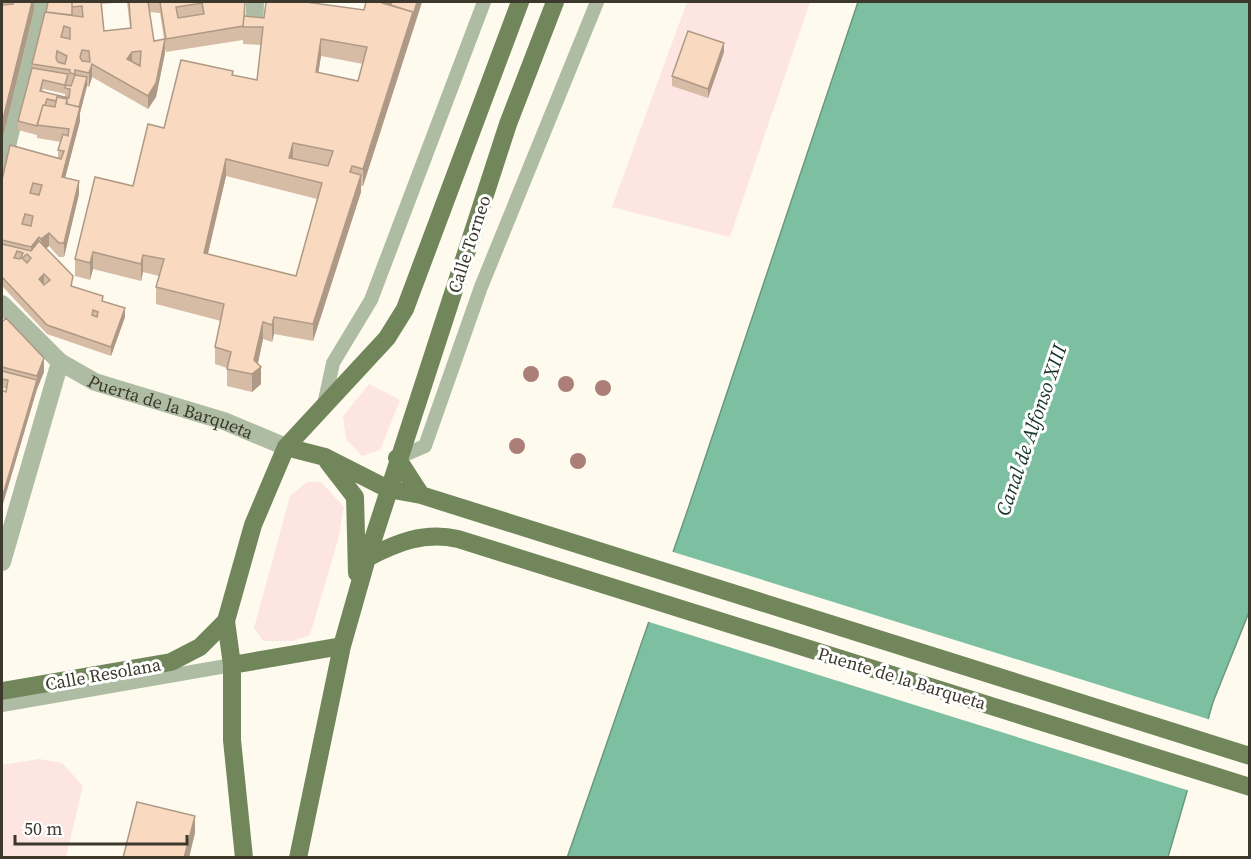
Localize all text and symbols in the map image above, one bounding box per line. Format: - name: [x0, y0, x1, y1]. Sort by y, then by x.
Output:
- street label: Calle Torneo: [441, 192, 497, 296]
- water label: Canal de Alfonso XIII: [989, 340, 1074, 519]
- street label: Puerta de la Barqueta: [83, 368, 258, 445]
- street label: Puente de la Barqueta: [815, 641, 990, 716]
- street label: Calle Resolana: [43, 651, 164, 696]
- scale bar: [15, 808, 188, 846]
- text: 50 m: [24, 816, 62, 841]

